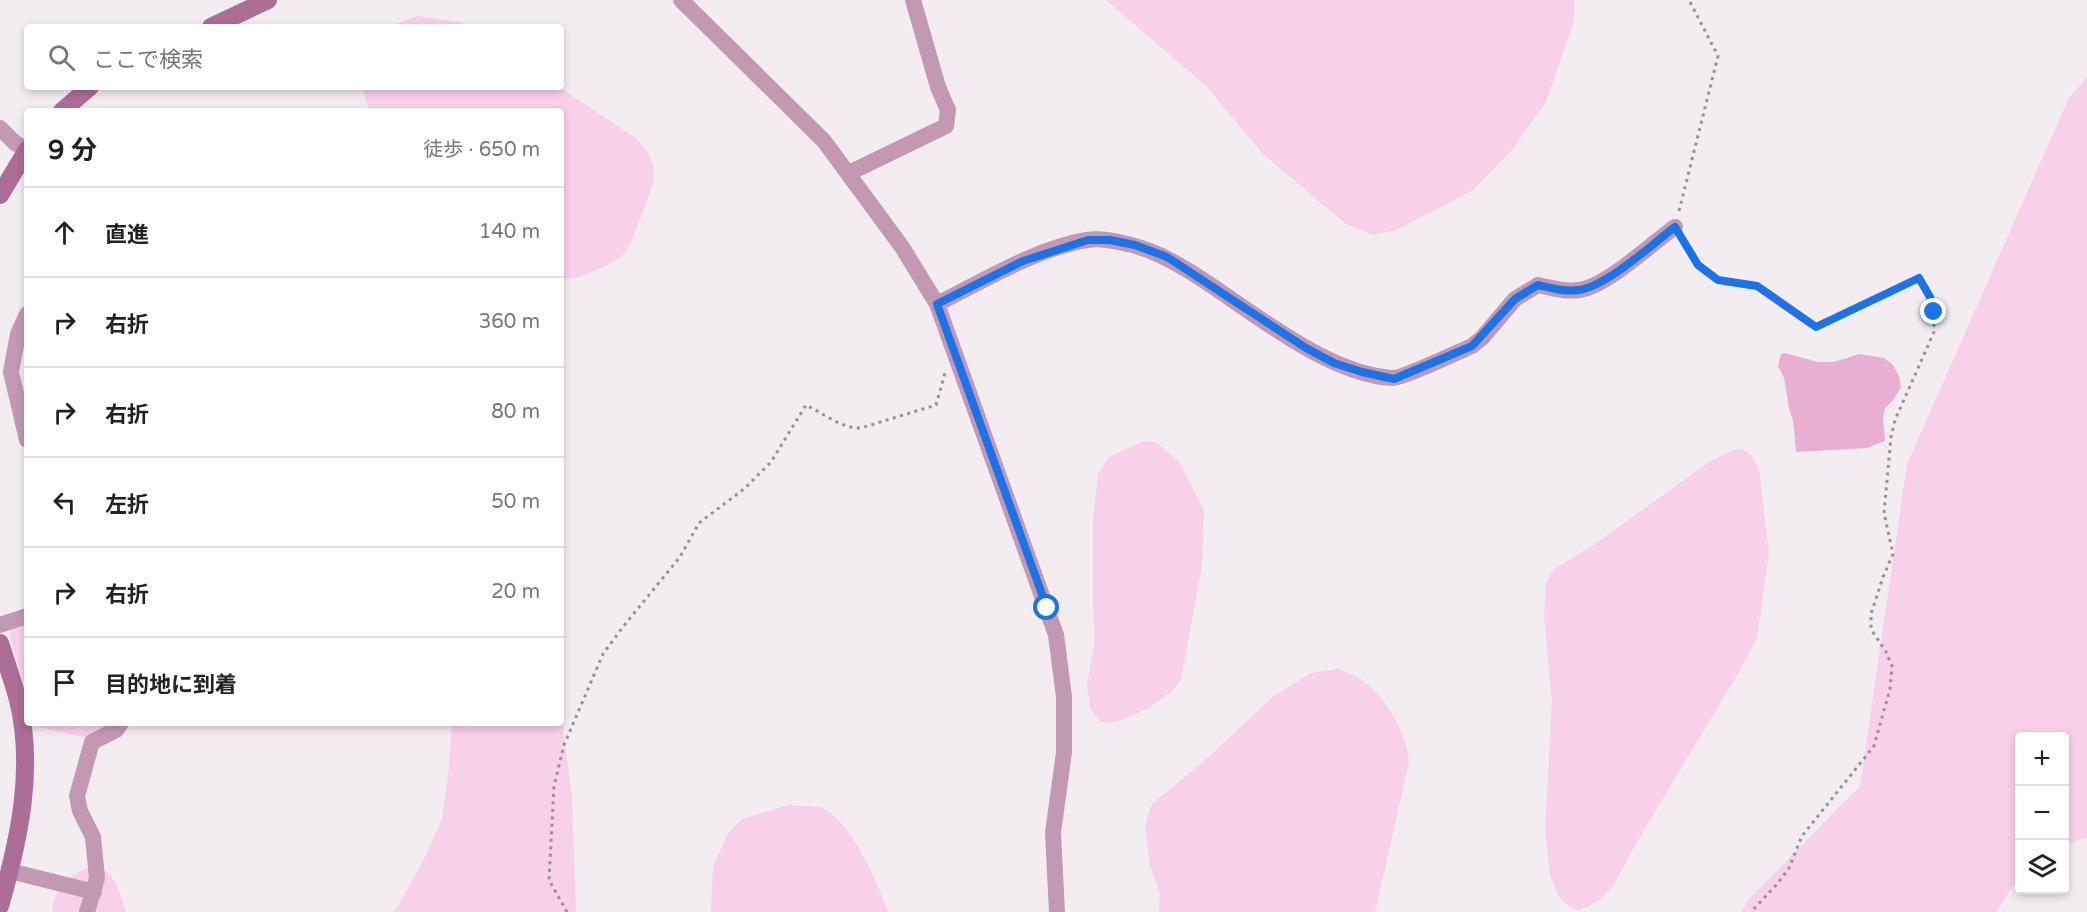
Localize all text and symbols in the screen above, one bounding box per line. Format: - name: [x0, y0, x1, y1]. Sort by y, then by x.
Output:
- search box: [24, 24, 564, 90]
- icon: search: [45, 41, 78, 74]
- text: ここで検索: [93, 47, 203, 73]
- text: 9 分: [48, 135, 97, 166]
- text: 徒歩 · 650 m: [423, 138, 540, 162]
- icon: ahead: [48, 216, 81, 249]
- text: 140 m: [479, 220, 540, 244]
- text: 直進: [105, 222, 149, 248]
- route end: [1920, 298, 1946, 324]
- icon: right: [48, 306, 81, 339]
- text: 360 m: [479, 310, 540, 334]
- text: 右折: [105, 312, 149, 338]
- icon: right: [48, 396, 81, 429]
- text: 80 m: [491, 400, 540, 424]
- text: 右折: [105, 402, 149, 428]
- icon: left: [48, 486, 81, 519]
- text: 50 m: [491, 490, 540, 514]
- text: 左折: [105, 492, 149, 518]
- icon: right: [48, 576, 81, 609]
- text: 20 m: [491, 580, 540, 604]
- text: 右折: [105, 582, 149, 608]
- route start: [1033, 594, 1059, 620]
- icon: arrive: [48, 666, 81, 699]
- text: 目的地に到着: [105, 672, 237, 698]
- map controls: [2015, 732, 2069, 894]
- button: +: [2015, 732, 2069, 786]
- button: −: [2015, 786, 2069, 840]
- button: layers: [2015, 840, 2069, 894]

